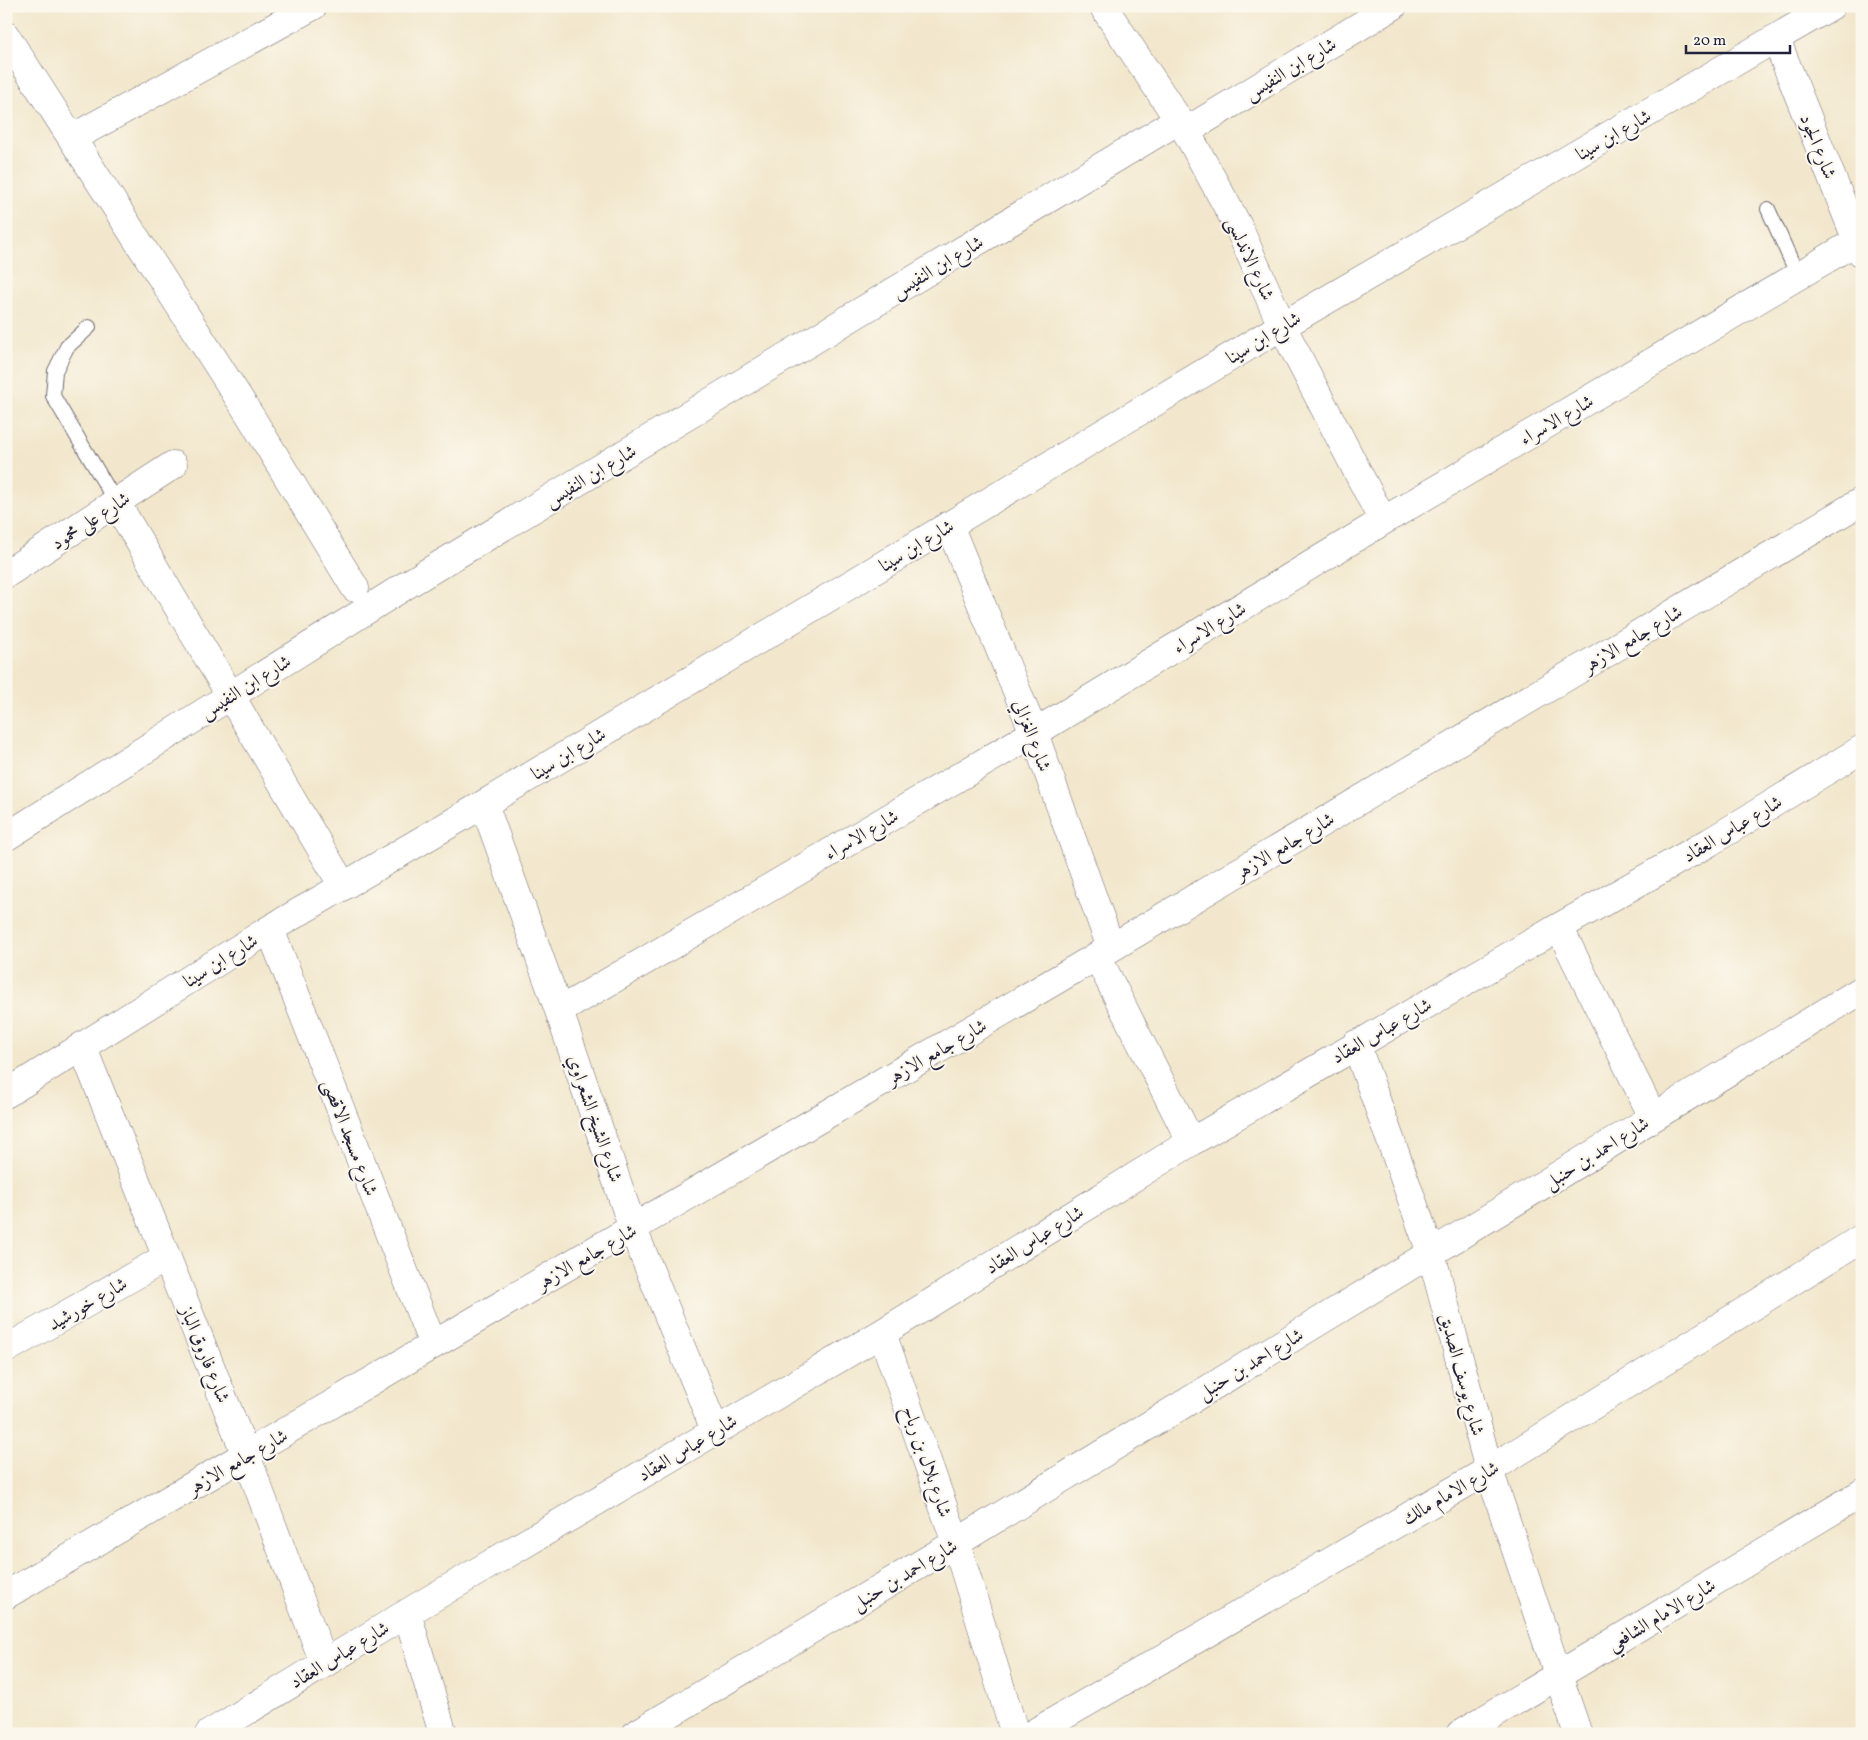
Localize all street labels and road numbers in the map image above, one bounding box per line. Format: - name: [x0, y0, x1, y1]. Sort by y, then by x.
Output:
- street label: شارع ابن النفيس: [1240, 32, 1343, 108]
- street label: شارع ابن سينا: [1571, 104, 1657, 169]
- street label: شارع الجود: [1791, 110, 1842, 184]
- street label: شارع الاندلسى: [1218, 213, 1280, 305]
- street label: شارع ابن النفيس: [887, 230, 990, 306]
- street label: شارع ابن سينا: [1222, 306, 1307, 372]
- street label: شارع الاسراء: [1515, 389, 1599, 453]
- street label: شارع ابن النفيس: [540, 439, 643, 515]
- street label: شارع على محمود: [46, 486, 136, 558]
- street label: شارع ابن سينا: [875, 514, 960, 580]
- street label: شارع الاسراء: [1168, 597, 1252, 662]
- street label: شارع جامع الازهر: [1577, 600, 1689, 683]
- street label: شارع ابن النفيس: [195, 649, 297, 727]
- street label: شارع الغزالي: [1005, 696, 1057, 776]
- street label: شارع ابن سينا: [527, 722, 612, 788]
- street label: شارع عباس العقاد: [1678, 790, 1788, 871]
- street label: شارع الاسراء: [820, 804, 904, 868]
- street label: شارع جامع الازهر: [1229, 807, 1341, 890]
- street label: شارع ابن سينا: [179, 929, 264, 996]
- street label: شارع عباس العقاد: [1327, 992, 1437, 1072]
- street label: شارع جامع الازهر: [880, 1013, 994, 1096]
- street label: شارع الشيخ الشعراوي: [557, 1051, 628, 1187]
- street label: شارع مسجد الاقصى: [314, 1075, 383, 1200]
- street label: شارع احمد بن حنبل: [1540, 1111, 1655, 1197]
- street label: شارع عباس العقاد: [981, 1200, 1090, 1282]
- street label: شارع جامع الازهر: [530, 1218, 644, 1301]
- street label: شارع خورشيد: [44, 1272, 133, 1339]
- street label: شارع فاروق الباز: [171, 1300, 235, 1408]
- street label: شارع يوسف الصديق: [1431, 1310, 1490, 1439]
- street label: شارع احمد بن حنبل: [1193, 1323, 1309, 1407]
- street label: شارع بلال بن رباح: [892, 1402, 957, 1522]
- street label: شارع عباس العقاد: [633, 1409, 743, 1490]
- street label: شارع جامع الازهر: [181, 1423, 295, 1506]
- street label: شارع الامام مالك: [1398, 1455, 1505, 1534]
- street label: شارع احمد بن حنبل: [847, 1534, 963, 1618]
- street label: شارع الامام الشافعي: [1603, 1573, 1723, 1661]
- street label: شارع عباس العقاد: [285, 1616, 395, 1697]

